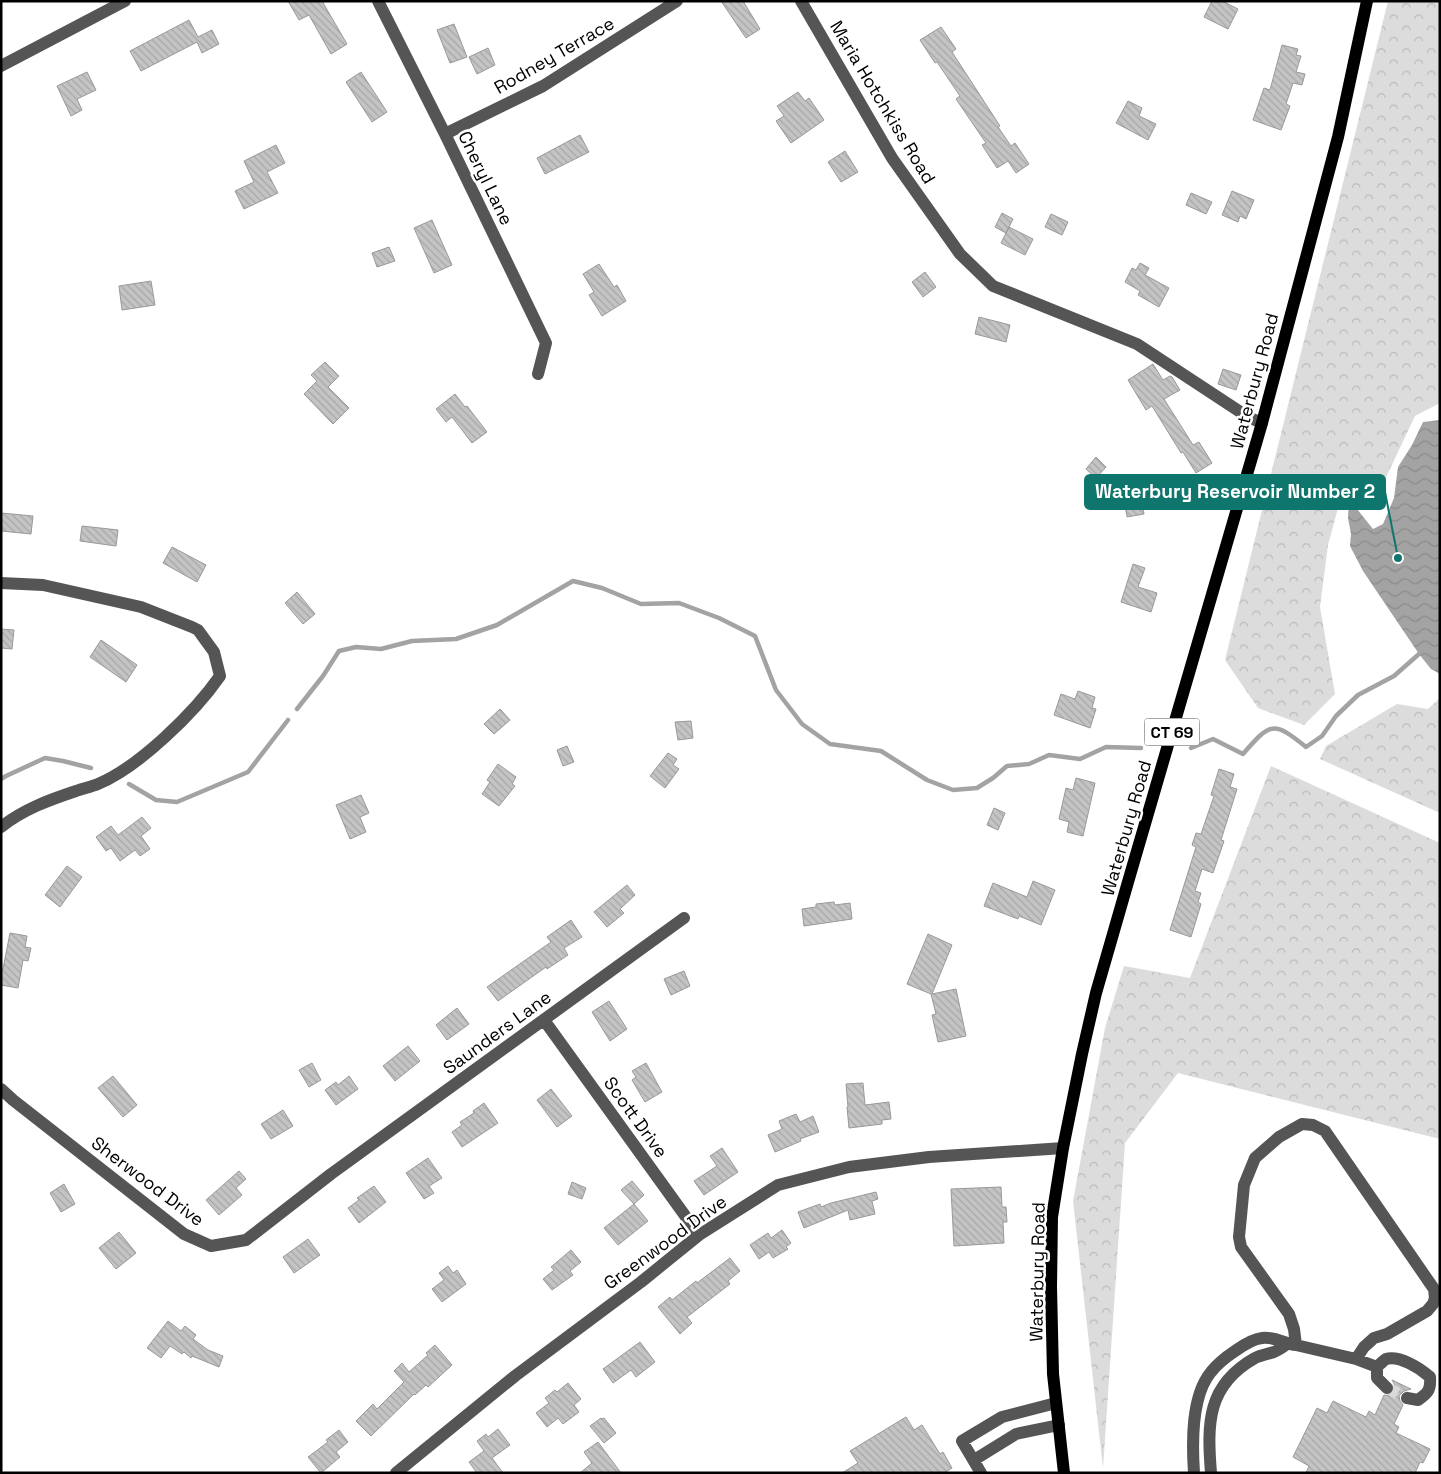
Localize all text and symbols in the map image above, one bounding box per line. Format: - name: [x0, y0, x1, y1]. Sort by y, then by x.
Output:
- street label: Rodney Terrace: [490, 11, 618, 99]
- street label: Maria Hotchkiss Road: [825, 16, 941, 188]
- street label: Cheryl Lane: [453, 127, 519, 229]
- street label: Waterbury Road: [1225, 310, 1283, 452]
- callout: Waterbury Reservoir Number 2: [1085, 475, 1385, 509]
- text: Waterbury Reservoir Number 2: [1095, 479, 1375, 504]
- road number: CT 69: [1144, 719, 1200, 746]
- street label: Waterbury Road: [1096, 758, 1156, 898]
- street label: Saunders Lane: [438, 985, 556, 1079]
- street label: Scott Drive: [599, 1072, 673, 1162]
- street label: Sherwood Drive: [87, 1131, 209, 1231]
- street label: Greenwood Drive: [599, 1190, 731, 1294]
- street label: Waterbury Road: [1024, 1202, 1050, 1342]

